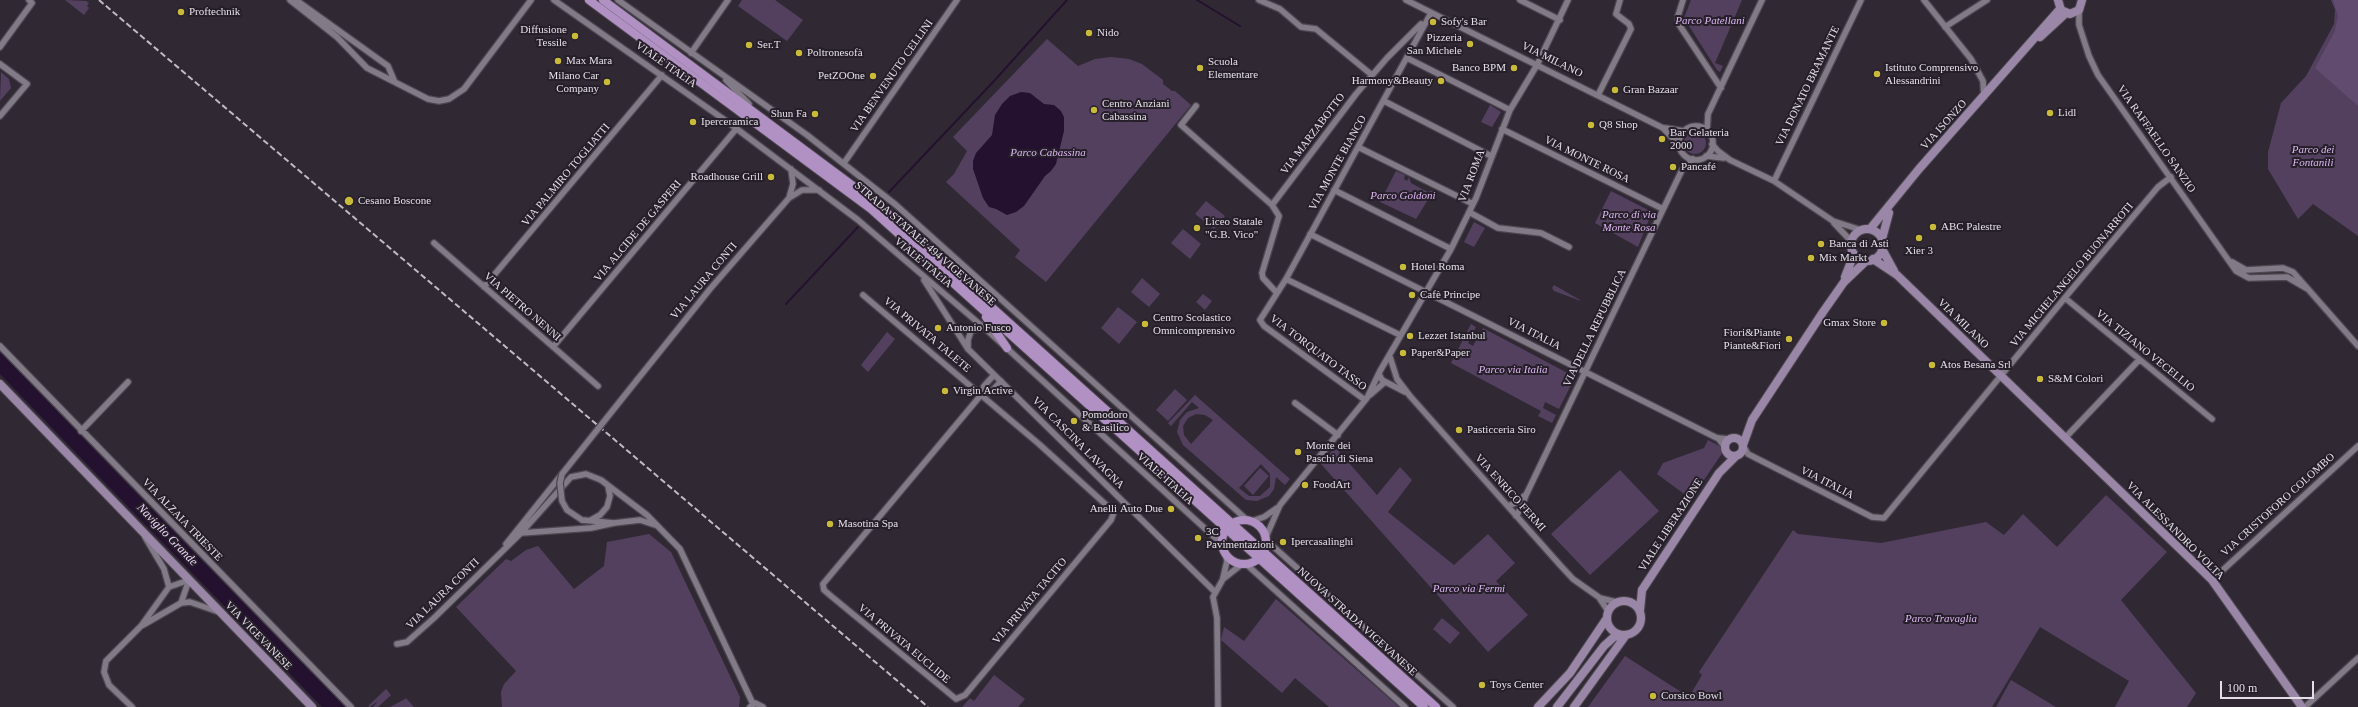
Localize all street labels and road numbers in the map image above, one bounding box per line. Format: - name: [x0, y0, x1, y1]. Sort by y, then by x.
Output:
- street label: VIA BENVENUTO CELLINI: [848, 17, 936, 135]
- street label: VIA DONATO BRAMANTE: [1773, 24, 1843, 148]
- street label: VIALE ITALIA: [633, 39, 699, 91]
- street label: VIA MILANO: [1519, 40, 1585, 80]
- street label: VIA RAFFAELLO SANZIO: [2114, 83, 2198, 195]
- street label: VIA MARZABOTTO: [1278, 91, 1348, 177]
- street label: VIA ISONZO: [1918, 97, 1970, 153]
- street label: VIA MONTE BIANCO: [1306, 113, 1370, 213]
- street label: VIA PALMIRO TOGLIATTI: [519, 121, 613, 229]
- street label: VIA MONTE ROSA: [1542, 134, 1632, 186]
- street label: VIA ROMA: [1456, 148, 1488, 204]
- street label: VIA ALCIDE DE GASPERI: [592, 177, 684, 285]
- street label: STRADA STATALE 494 VIGEVANESE: [852, 179, 998, 309]
- street label: VIA MICHELANGELO BUONARROTI: [2008, 200, 2136, 350]
- street label: VIALE ITALIA: [891, 235, 955, 291]
- street label: VIA LAURA CONTI: [668, 240, 740, 322]
- street label: VIA DELLA REPUBBLICA: [1561, 267, 1629, 389]
- street label: VIA PIETRO NENNI: [481, 270, 563, 344]
- street label: VIA PRIVATA TALETE: [881, 295, 973, 375]
- street label: VIA MILANO: [1935, 296, 1991, 352]
- street label: VIA TIZIANO VECELLIO: [2093, 307, 2197, 395]
- street label: VIA TORQUATO TASSO: [1267, 312, 1369, 394]
- street label: VIA ITALIA: [1505, 315, 1563, 353]
- street label: VIA CASCINA LAVAGNA: [1029, 394, 1127, 492]
- street label: VIALE ITALIA: [1134, 450, 1196, 508]
- street label: VIA CRISTOFORO COLOMBO: [2218, 450, 2338, 560]
- street label: VIA ENRICO FERMI: [1472, 452, 1548, 534]
- street label: VIA ITALIA: [1798, 464, 1856, 502]
- street label: VIA ALZAIA TRIESTE: [139, 476, 225, 564]
- street label: VIALE LIBERAZIONE: [1636, 476, 1706, 574]
- street label: VIA ALESSANDRO VOLTA: [2123, 479, 2227, 583]
- street label: VIA PRIVATA TACITO: [990, 555, 1070, 647]
- street label: VIA LAURA CONTI: [404, 556, 482, 632]
- street label: NUOVA STRADA VIGEVANESE: [1295, 565, 1419, 679]
- street label: VIA VIGEVANESE: [222, 599, 294, 673]
- street label: VIA PRIVATA EUCLIDE: [855, 602, 953, 686]

